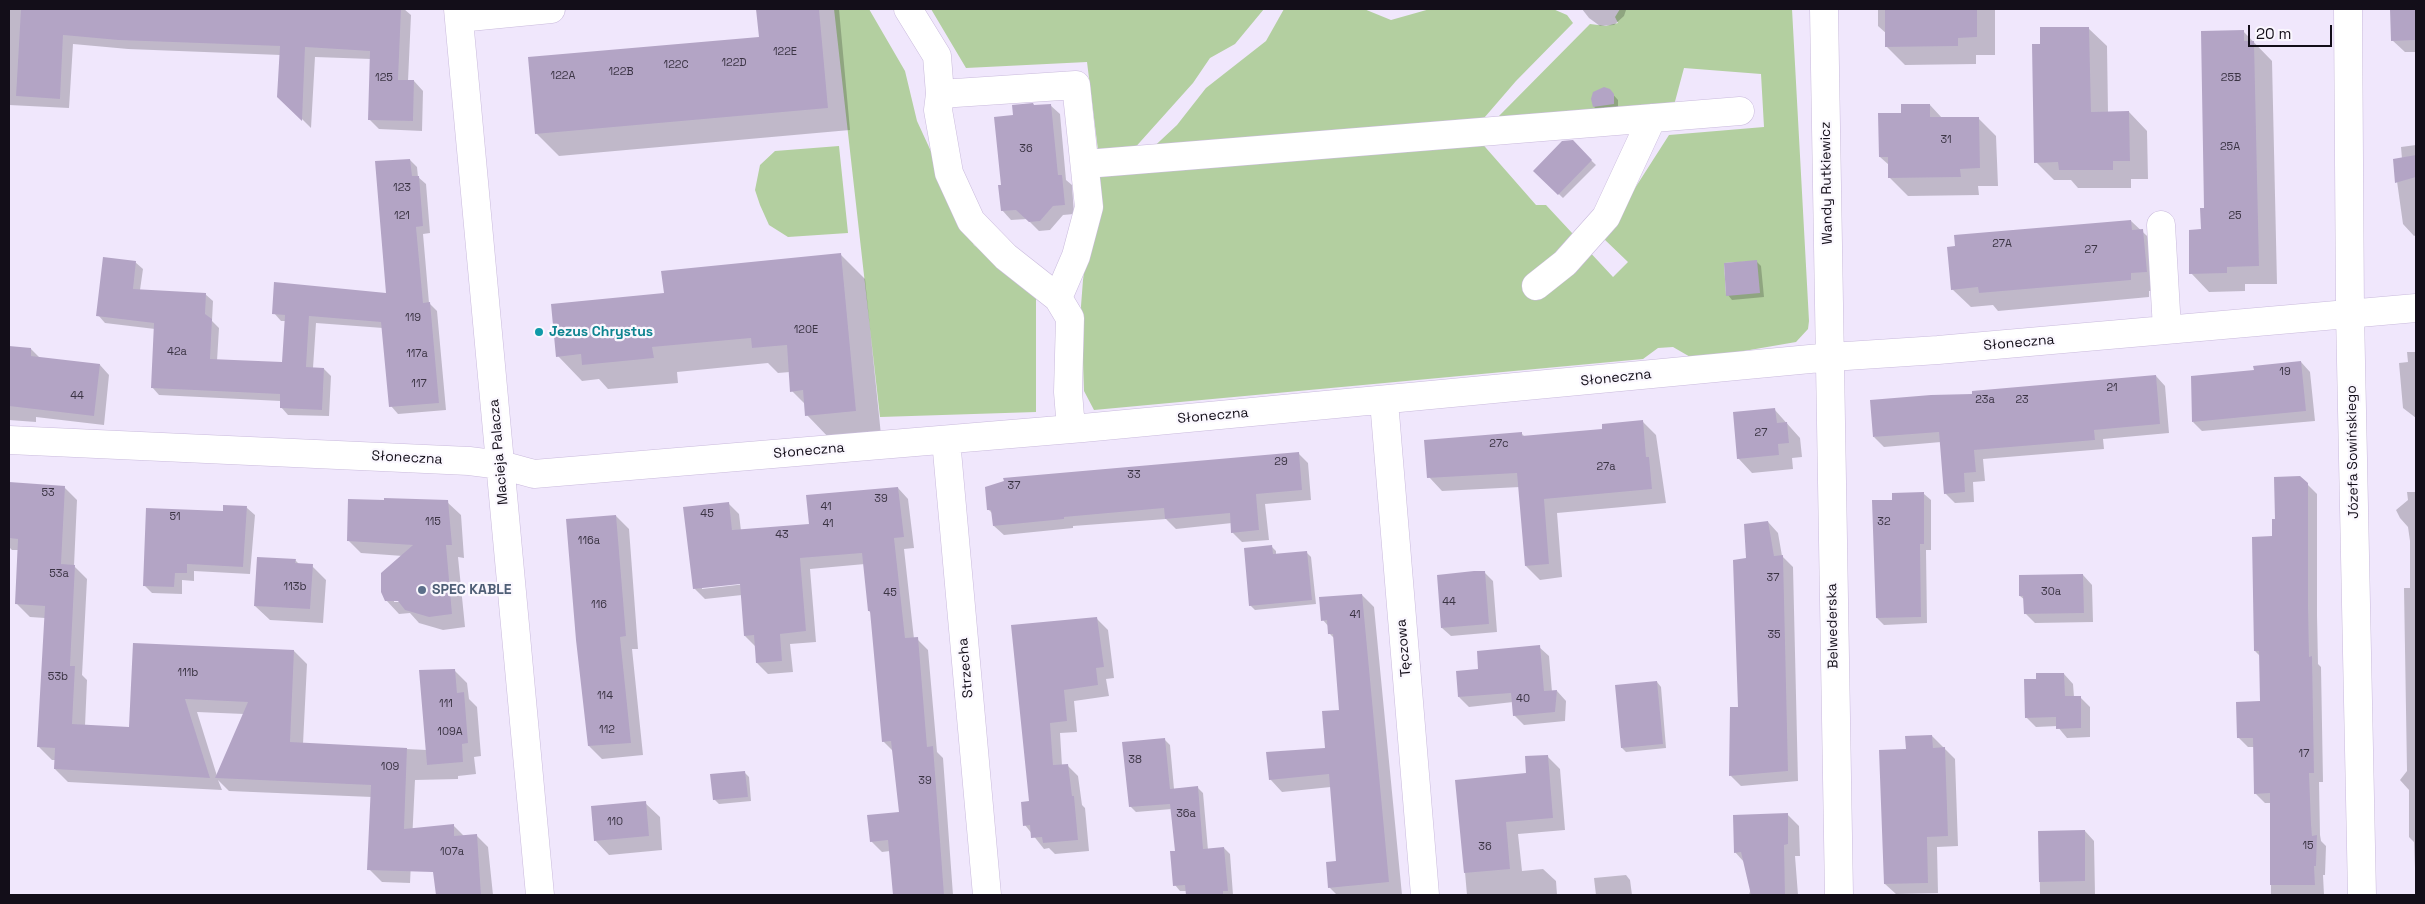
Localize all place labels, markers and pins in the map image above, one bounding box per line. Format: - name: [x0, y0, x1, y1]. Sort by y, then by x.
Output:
- place label: Jezus Chrystus: [549, 324, 653, 340]
- marker: Jezus Chrystus: [533, 326, 545, 338]
- place label: SPEC KABLE: [432, 582, 512, 598]
- marker: SPEC KABLE: [416, 584, 428, 596]

